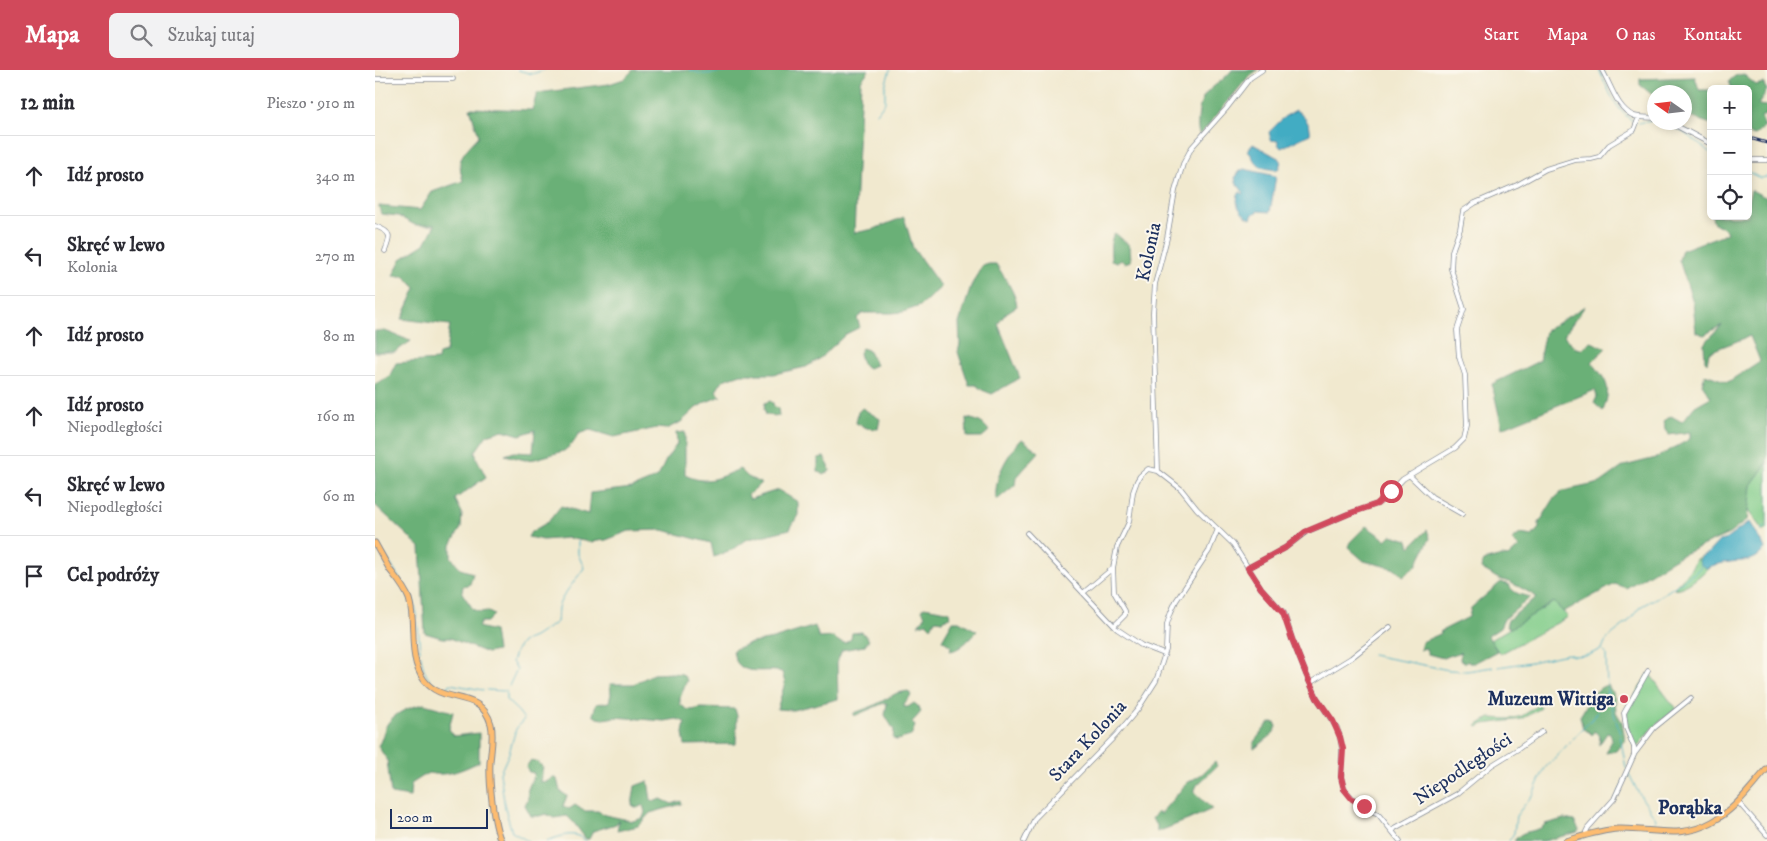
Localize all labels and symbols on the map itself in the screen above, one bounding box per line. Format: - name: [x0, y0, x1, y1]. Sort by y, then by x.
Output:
- north arrow: [1647, 85, 1692, 130]
- street label: Kolonia: [1132, 220, 1166, 284]
- route start: [1380, 480, 1403, 503]
- place label: Muzeum Wittiga: [1488, 688, 1615, 711]
- marker: Muzeum Wittiga: [1618, 693, 1630, 705]
- street label: Stara Kolonia: [1044, 695, 1132, 787]
- street label: Niepodległości: [1410, 728, 1516, 810]
- route end: [1353, 795, 1376, 818]
- district label: Porąbka: [1658, 796, 1723, 821]
- scale bar: [390, 806, 487, 829]

